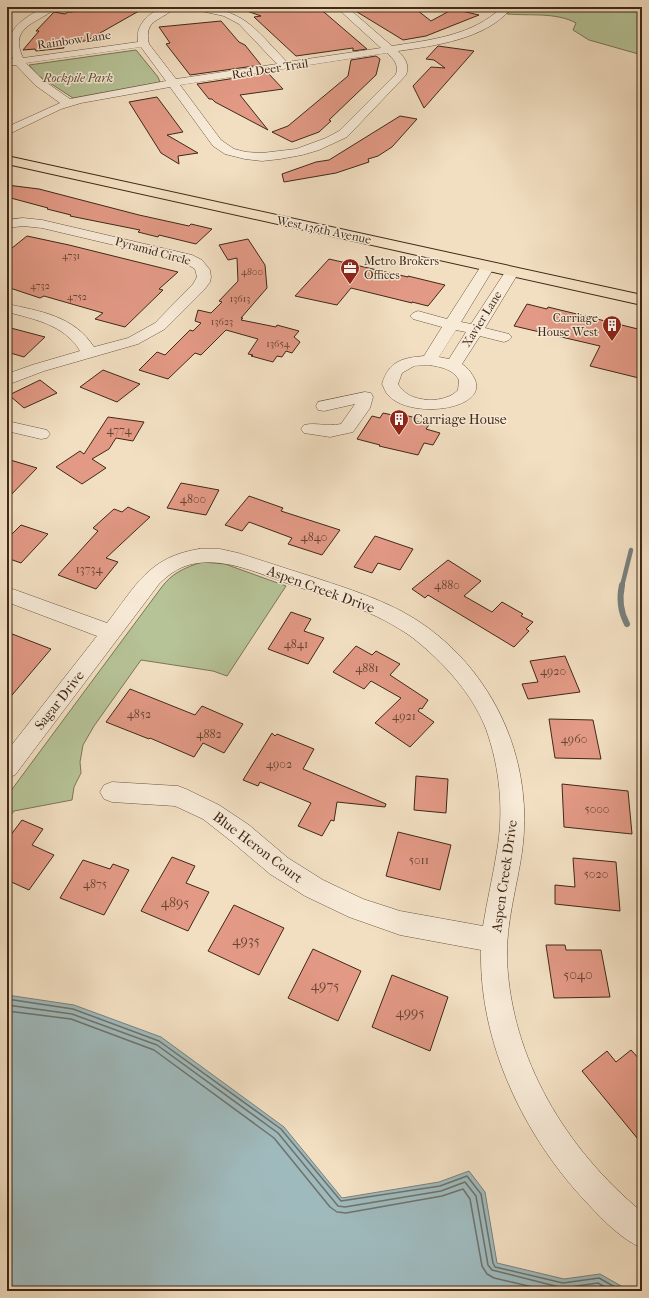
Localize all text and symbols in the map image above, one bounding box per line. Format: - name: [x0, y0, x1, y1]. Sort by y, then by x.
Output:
- street label: Rainbow Lane: [36, 28, 112, 52]
- street label: Red Deer Trail: [231, 56, 310, 82]
- park label: Rockpile Park: [42, 71, 113, 85]
- street label: West 136th Avenue: [275, 213, 373, 247]
- street label: Pyramid Circle: [114, 234, 192, 268]
- house number: 4731: [62, 250, 80, 262]
- place label: Metro Brokers Offices: [364, 254, 440, 282]
- office icon: Metro Brokers Offices: [339, 257, 361, 285]
- house number: 4800: [241, 266, 263, 278]
- house number: 4732: [30, 280, 50, 292]
- street label: Xavier Lane: [459, 288, 505, 350]
- house number: 4752: [67, 291, 87, 303]
- house number: 13613: [230, 293, 250, 305]
- place label: Carriage House West: [537, 311, 599, 339]
- building icon: Carriage House West: [601, 314, 623, 342]
- house number: 13623: [211, 316, 233, 328]
- house number: 13654: [266, 338, 291, 350]
- building icon: Carriage House: [388, 408, 410, 436]
- place label: Carriage House: [413, 411, 507, 428]
- house number: 4774: [106, 423, 132, 437]
- house number: 4800: [180, 492, 206, 506]
- house number: 4840: [301, 530, 327, 544]
- house number: 13734: [76, 562, 103, 576]
- street label: Aspen Creek Drive: [264, 562, 377, 617]
- house number: 4880: [434, 578, 460, 592]
- house number: 4841: [284, 637, 308, 651]
- house number: 4881: [355, 661, 379, 675]
- house number: 4920: [540, 664, 566, 678]
- street label: Sagar Drive: [31, 667, 88, 733]
- house number: 4852: [127, 707, 151, 721]
- house number: 4921: [392, 709, 416, 723]
- house number: 4882: [196, 727, 222, 741]
- house number: 4960: [561, 732, 587, 746]
- house number: 4902: [266, 757, 292, 771]
- house number: 5000: [584, 802, 610, 816]
- street label: Blue Heron Court: [210, 808, 306, 887]
- street label: Aspen Creek Drive: [488, 819, 521, 934]
- house number: 5011: [409, 853, 429, 867]
- house number: 5020: [584, 867, 608, 881]
- house number: 4875: [83, 877, 107, 891]
- house number: 4895: [161, 894, 189, 911]
- house number: 4935: [232, 932, 260, 949]
- house number: 5040: [563, 966, 593, 983]
- house number: 4975: [311, 977, 339, 994]
- house number: 4995: [396, 1004, 425, 1021]

